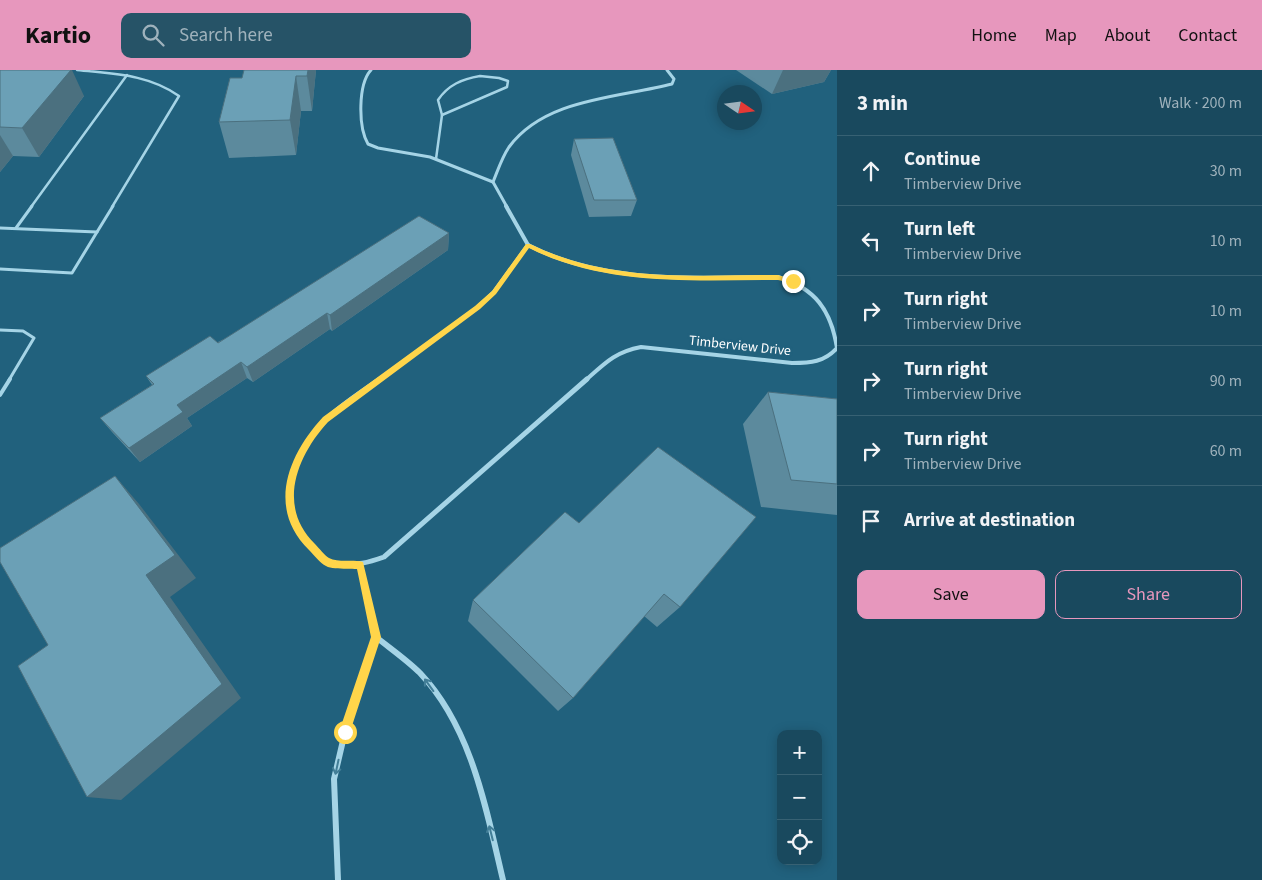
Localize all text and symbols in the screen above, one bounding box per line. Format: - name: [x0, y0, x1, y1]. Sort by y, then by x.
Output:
- search box: [121, 13, 471, 58]
- text: Kartio: [25, 18, 91, 53]
- icon: search: [139, 21, 167, 49]
- text: Search here: [179, 22, 273, 49]
- text: Home: [971, 23, 1017, 48]
- text: Map: [1045, 23, 1077, 48]
- text: About: [1105, 23, 1150, 48]
- text: Contact: [1178, 23, 1237, 48]
- north arrow: [717, 85, 762, 130]
- text: 3 min: [857, 88, 908, 118]
- text: Walk · 200 m: [1159, 92, 1242, 114]
- text: Continue: [904, 146, 981, 173]
- icon: ahead: [857, 157, 885, 185]
- text: 30 m: [1210, 160, 1242, 182]
- text: Timberview Drive: [904, 173, 1021, 195]
- text: Turn left: [904, 216, 975, 243]
- icon: left: [857, 227, 885, 255]
- text: 10 m: [1210, 230, 1242, 252]
- text: Timberview Drive: [904, 243, 1021, 265]
- route end: [782, 270, 805, 293]
- text: Turn right: [904, 286, 988, 313]
- icon: right: [857, 297, 885, 325]
- text: 10 m: [1210, 300, 1242, 322]
- text: Timberview Drive: [904, 313, 1021, 335]
- street label: Timberview Drive: [688, 331, 792, 361]
- text: Turn right: [904, 356, 988, 383]
- icon: right: [857, 367, 885, 395]
- text: 90 m: [1210, 370, 1242, 392]
- text: Timberview Drive: [904, 383, 1021, 405]
- text: Turn right: [904, 426, 988, 453]
- icon: right: [857, 437, 885, 465]
- text: 60 m: [1210, 440, 1242, 462]
- text: Timberview Drive: [904, 453, 1021, 475]
- icon: arrive: [857, 507, 885, 535]
- text: Arrive at destination: [904, 507, 1075, 534]
- button: Save: [857, 570, 1045, 619]
- button: Share: [1055, 570, 1242, 619]
- one-way arrow: [423, 679, 434, 692]
- route start: [334, 721, 357, 744]
- map controls: [777, 730, 822, 865]
- button: +: [777, 730, 822, 775]
- one-way arrow: [332, 758, 341, 774]
- button: −: [777, 775, 822, 820]
- button: locate: [777, 820, 822, 865]
- one-way arrow: [486, 825, 495, 841]

